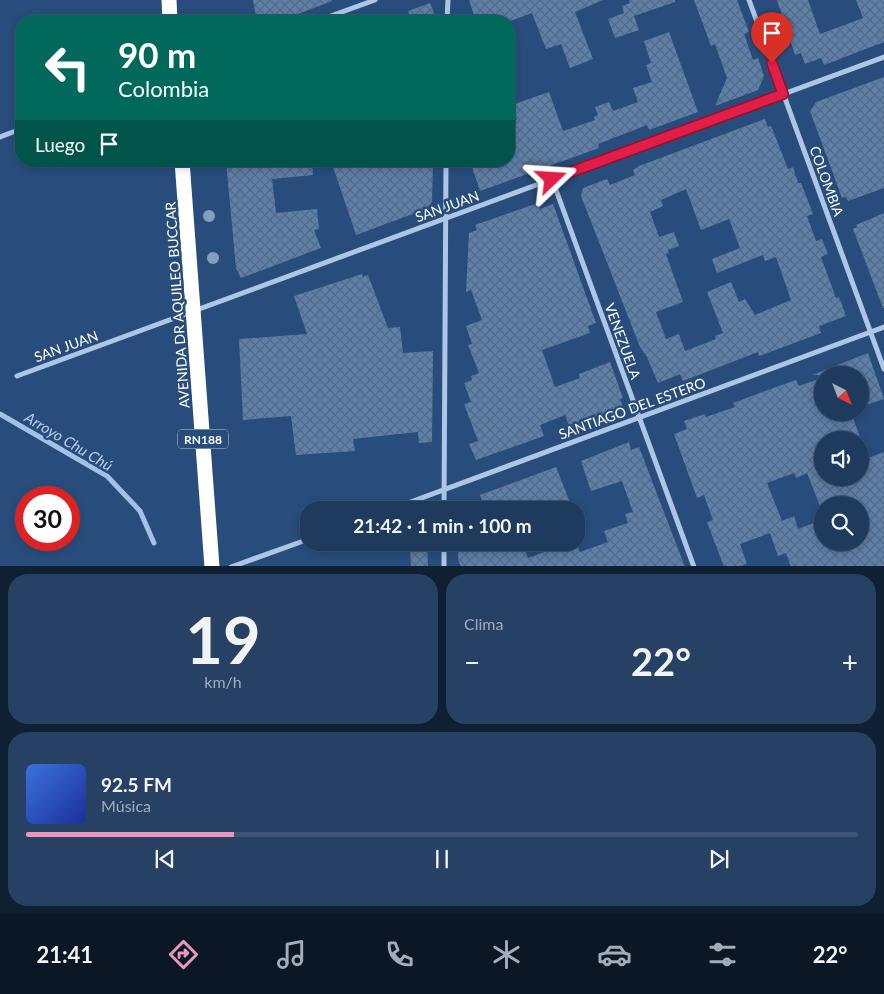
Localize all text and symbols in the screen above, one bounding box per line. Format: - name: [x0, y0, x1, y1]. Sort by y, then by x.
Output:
- pin: [751, 12, 793, 63]
- icon: arrive: [758, 19, 786, 47]
- text: 90 m: [118, 33, 196, 75]
- icon: left: [35, 35, 100, 100]
- text: Colombia: [118, 75, 209, 102]
- icon: arrive: [95, 130, 123, 158]
- text: Luego: [35, 133, 85, 156]
- street label: COLOMBIA: [806, 143, 848, 219]
- position arrow: [525, 152, 577, 204]
- street label: SAN JUAN: [413, 187, 481, 225]
- street label: AVENIDA DR AQUILEO BUCCAR: [161, 201, 193, 409]
- street label: VENEZUELA: [601, 301, 645, 382]
- street label: SAN JUAN: [32, 327, 100, 365]
- north arrow: [814, 366, 869, 421]
- map controls: [814, 366, 869, 551]
- street label: SANTIAGO DEL ESTERO: [556, 374, 708, 442]
- water label: Arroyo Chu Chú: [21, 407, 116, 474]
- road number: RN188: [178, 429, 228, 448]
- button: sound: [814, 431, 869, 486]
- speed limit sign: 30: [15, 486, 80, 551]
- button: search: [814, 496, 869, 551]
- text: 21:42 · 1 min · 100 m: [353, 514, 532, 537]
- text: 19: [185, 600, 261, 678]
- text: Clima: [464, 614, 503, 633]
- text: 22°: [631, 638, 691, 684]
- text: −: [464, 645, 480, 679]
- text: +: [842, 645, 858, 679]
- text: km/h: [204, 672, 242, 691]
- text: 92.5 FM: [101, 773, 172, 796]
- text: Música: [101, 796, 151, 815]
- icon: previous: [151, 845, 179, 873]
- icon: pause: [428, 845, 456, 873]
- icon: next: [705, 845, 733, 873]
- icon: directions: [166, 937, 201, 972]
- icon: music: [274, 937, 309, 972]
- icon: phone: [382, 937, 417, 972]
- icon: climate: [489, 937, 524, 972]
- icon: car: [597, 937, 632, 972]
- icon: filters: [705, 937, 740, 972]
- text: 21:41: [36, 941, 93, 968]
- text: 22°: [813, 941, 847, 968]

